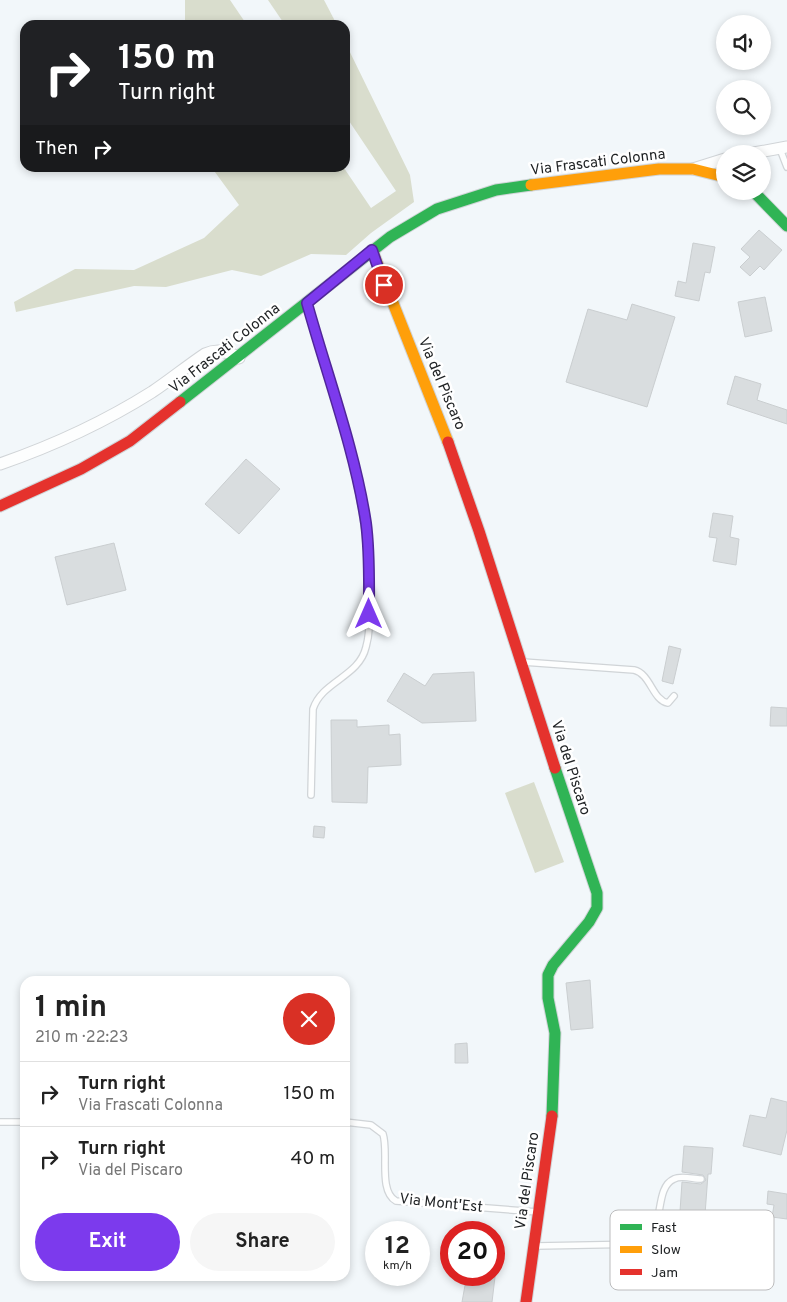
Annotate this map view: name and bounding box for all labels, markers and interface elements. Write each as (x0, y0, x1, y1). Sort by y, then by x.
map controls (716, 15, 771, 200)
button: sound (716, 15, 771, 70)
text: 150 m (118, 37, 216, 81)
icon: right (35, 40, 100, 105)
text: Turn right (118, 80, 215, 107)
button: search (716, 80, 771, 135)
icon: right (88, 135, 116, 163)
text: Then (35, 137, 78, 161)
street label: Via Frascati Colonna (529, 145, 667, 181)
button: layers (716, 145, 771, 200)
pin (363, 264, 405, 306)
icon: arrive (370, 271, 398, 299)
street label: Via Frascati Colonna (166, 300, 284, 398)
street label: Via del Piscaro (413, 335, 469, 433)
position arrow (342, 587, 394, 639)
street label: Via del Piscaro (546, 718, 594, 818)
text: 1 min (35, 990, 107, 1027)
button: close (283, 993, 335, 1045)
text: 210 m · 22:23 (35, 1028, 128, 1048)
text: Turn right (78, 1072, 166, 1096)
icon: right (35, 1080, 63, 1108)
text: 150 m (283, 1082, 335, 1106)
text: Via Frascati Colonna (78, 1096, 223, 1116)
street label: Via del Piscaro (512, 1131, 544, 1231)
text: Turn right (78, 1137, 166, 1161)
icon: right (35, 1145, 63, 1173)
text: 40 m (290, 1147, 335, 1171)
text: Via del Piscaro (78, 1161, 183, 1181)
street label: Via Mont'Est (398, 1190, 484, 1218)
legend (610, 1210, 774, 1290)
button: Exit (35, 1213, 180, 1271)
button: Share (190, 1213, 335, 1271)
text: Fast (651, 1220, 677, 1237)
speed limit sign: 20 (440, 1221, 505, 1286)
text: 12 (385, 1231, 410, 1263)
text: Slow (651, 1242, 681, 1259)
text: km/h (383, 1258, 412, 1274)
text: Jam (651, 1265, 678, 1282)

